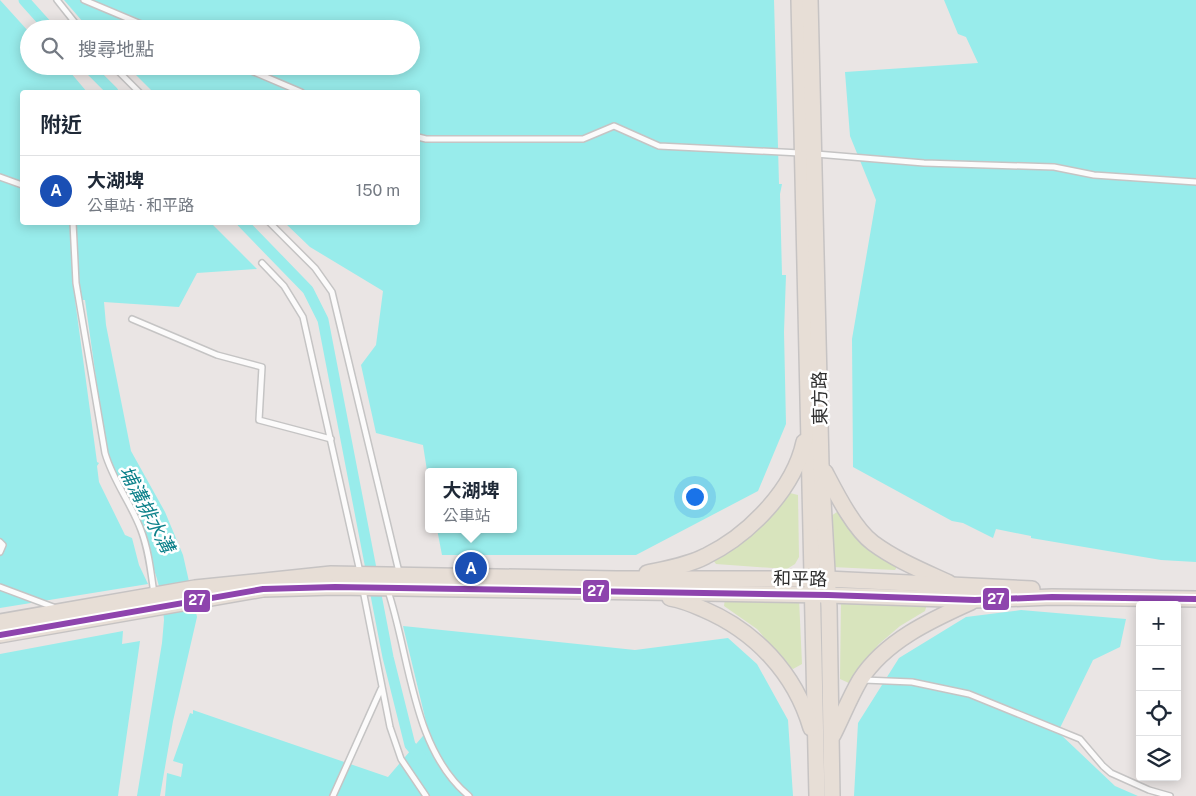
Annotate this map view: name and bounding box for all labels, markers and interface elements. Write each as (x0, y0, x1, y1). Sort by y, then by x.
search box (20, 20, 420, 75)
icon: search (38, 34, 66, 62)
text: 搜尋地點 (78, 38, 154, 60)
text: 附近 (40, 112, 82, 137)
text: 大湖埤 (87, 169, 144, 191)
text: A (50, 181, 62, 200)
text: 150 m (356, 181, 400, 200)
text: 公車站 · 和平路 (87, 196, 194, 215)
street label: 東方路 (809, 371, 830, 425)
water label: 埔溝排水溝 (115, 462, 180, 559)
popup (425, 468, 517, 533)
text: 大湖埤 (442, 479, 500, 501)
your location (682, 484, 708, 510)
text: 公車站 (442, 506, 491, 525)
pin: A (455, 549, 487, 587)
street label: 和平路 (773, 568, 827, 589)
line badge: 27 (582, 579, 610, 603)
text: 27 (587, 583, 605, 599)
line badge: 27 (982, 587, 1010, 611)
line badge: 27 (183, 589, 211, 613)
text: 27 (987, 591, 1005, 607)
text: 27 (188, 592, 206, 608)
map controls (1136, 601, 1181, 781)
button: + (1136, 601, 1181, 646)
button: − (1136, 646, 1181, 691)
button: locate (1136, 691, 1181, 736)
button: layers (1136, 736, 1181, 781)

